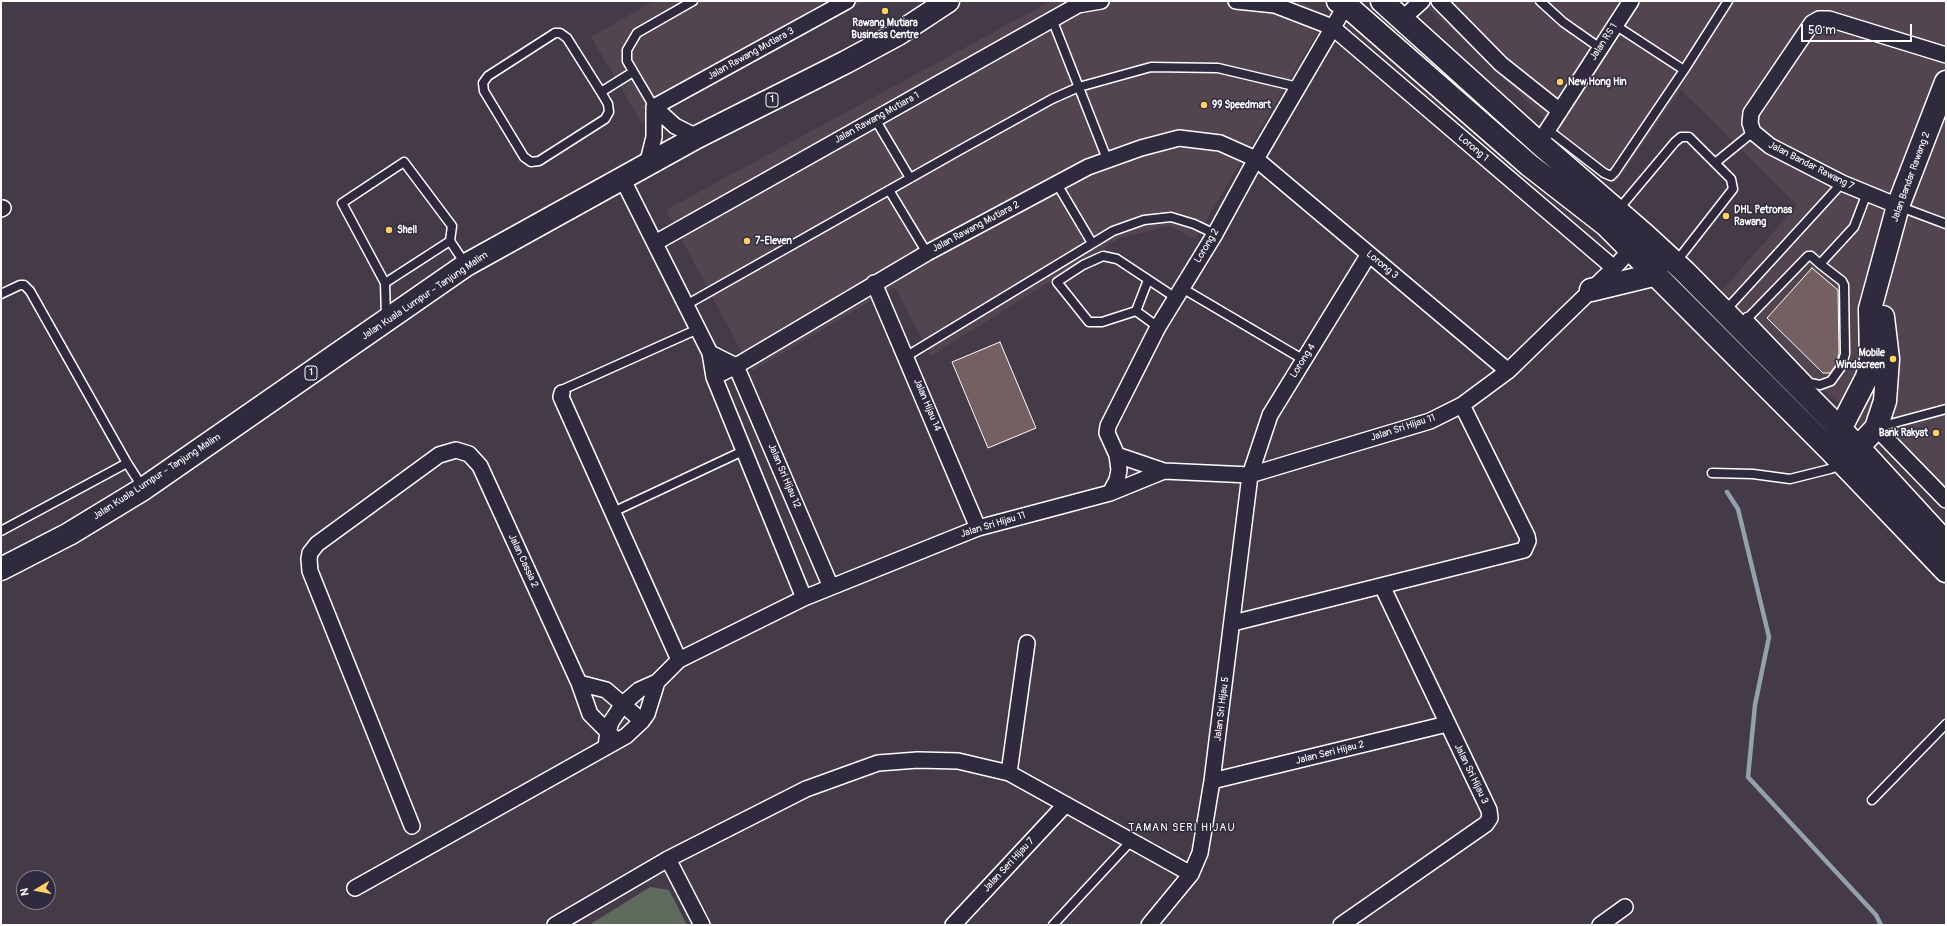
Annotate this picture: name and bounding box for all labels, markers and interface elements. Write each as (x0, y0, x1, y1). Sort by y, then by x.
marker: Rawang Mutiara Business Centre (880, 6, 890, 16)
scale bar (1803, 16, 1914, 42)
place label: Rawang Mutiara Business Centre (851, 17, 919, 40)
street label: Jalan RS 1 (1588, 21, 1620, 63)
text: 50 m (1808, 23, 1836, 38)
street label: Jalan Rawang Mutiara 3 (706, 25, 796, 83)
place label: New Hong Hin (1568, 76, 1627, 88)
marker: New Hong Hin (1555, 77, 1565, 87)
street label: Jalan Rawang Mutiara 1 (832, 90, 922, 146)
road number: 1 (766, 93, 778, 107)
place label: 99 Speedmart (1212, 99, 1271, 111)
marker: 99 Speedmart (1199, 100, 1209, 110)
street label: Jalan Bandar Rawang 2 (1889, 130, 1933, 224)
street label: Lorong 1 (1455, 132, 1491, 164)
street label: Jalan Bandar Rawang 7 (1766, 139, 1856, 193)
street label: Jalan Rawang Mutiara 2 (930, 199, 1022, 255)
place label: DHL Petronas Rawang (1734, 204, 1792, 228)
marker: DHL Petronas Rawang (1721, 211, 1731, 221)
place label: Shell (397, 224, 417, 236)
marker: Shell (384, 225, 394, 235)
street label: Lorong 2 (1192, 227, 1222, 265)
place label: 7-Eleven (755, 235, 792, 247)
marker: 7-Eleven (742, 236, 752, 246)
street label: Lorong 3 (1364, 248, 1400, 282)
street label: Jalan Kuala Lumpur - Tanjung Malim (360, 249, 490, 343)
street label: Lorong 4 (1288, 342, 1318, 380)
place label: Mobile Windscreen (1836, 347, 1885, 370)
marker: Mobile Windscreen (1888, 354, 1898, 364)
road number: 1 (305, 366, 317, 380)
street label: Jalan Hijau 14 (911, 377, 943, 433)
street label: Jalan Sri Hijau 11 (1369, 412, 1437, 444)
place label: Bank Rakyat (1879, 427, 1928, 439)
marker: Bank Rakyat (1931, 428, 1941, 438)
street label: Jalan Kuala Lumpur - Tanjung Malim (91, 431, 223, 523)
street label: Jalan Sri Hijau 12 (765, 442, 803, 510)
street label: Jalan Sri Hijau 11 (959, 509, 1027, 541)
street label: Jalan Cassia 2 (505, 532, 541, 590)
street label: Jalan Sri Hijau 5 (1212, 676, 1232, 742)
street label: Jalan Seri Hijau 2 (1295, 739, 1365, 767)
street label: Jalan Sri Hijau 3 (1451, 742, 1491, 806)
district label: TAMAN SERI HIJAU (1128, 821, 1236, 835)
street label: Jalan Seri Hijau 7 (981, 835, 1037, 895)
north arrow (16, 870, 56, 910)
text: N (18, 887, 32, 897)

